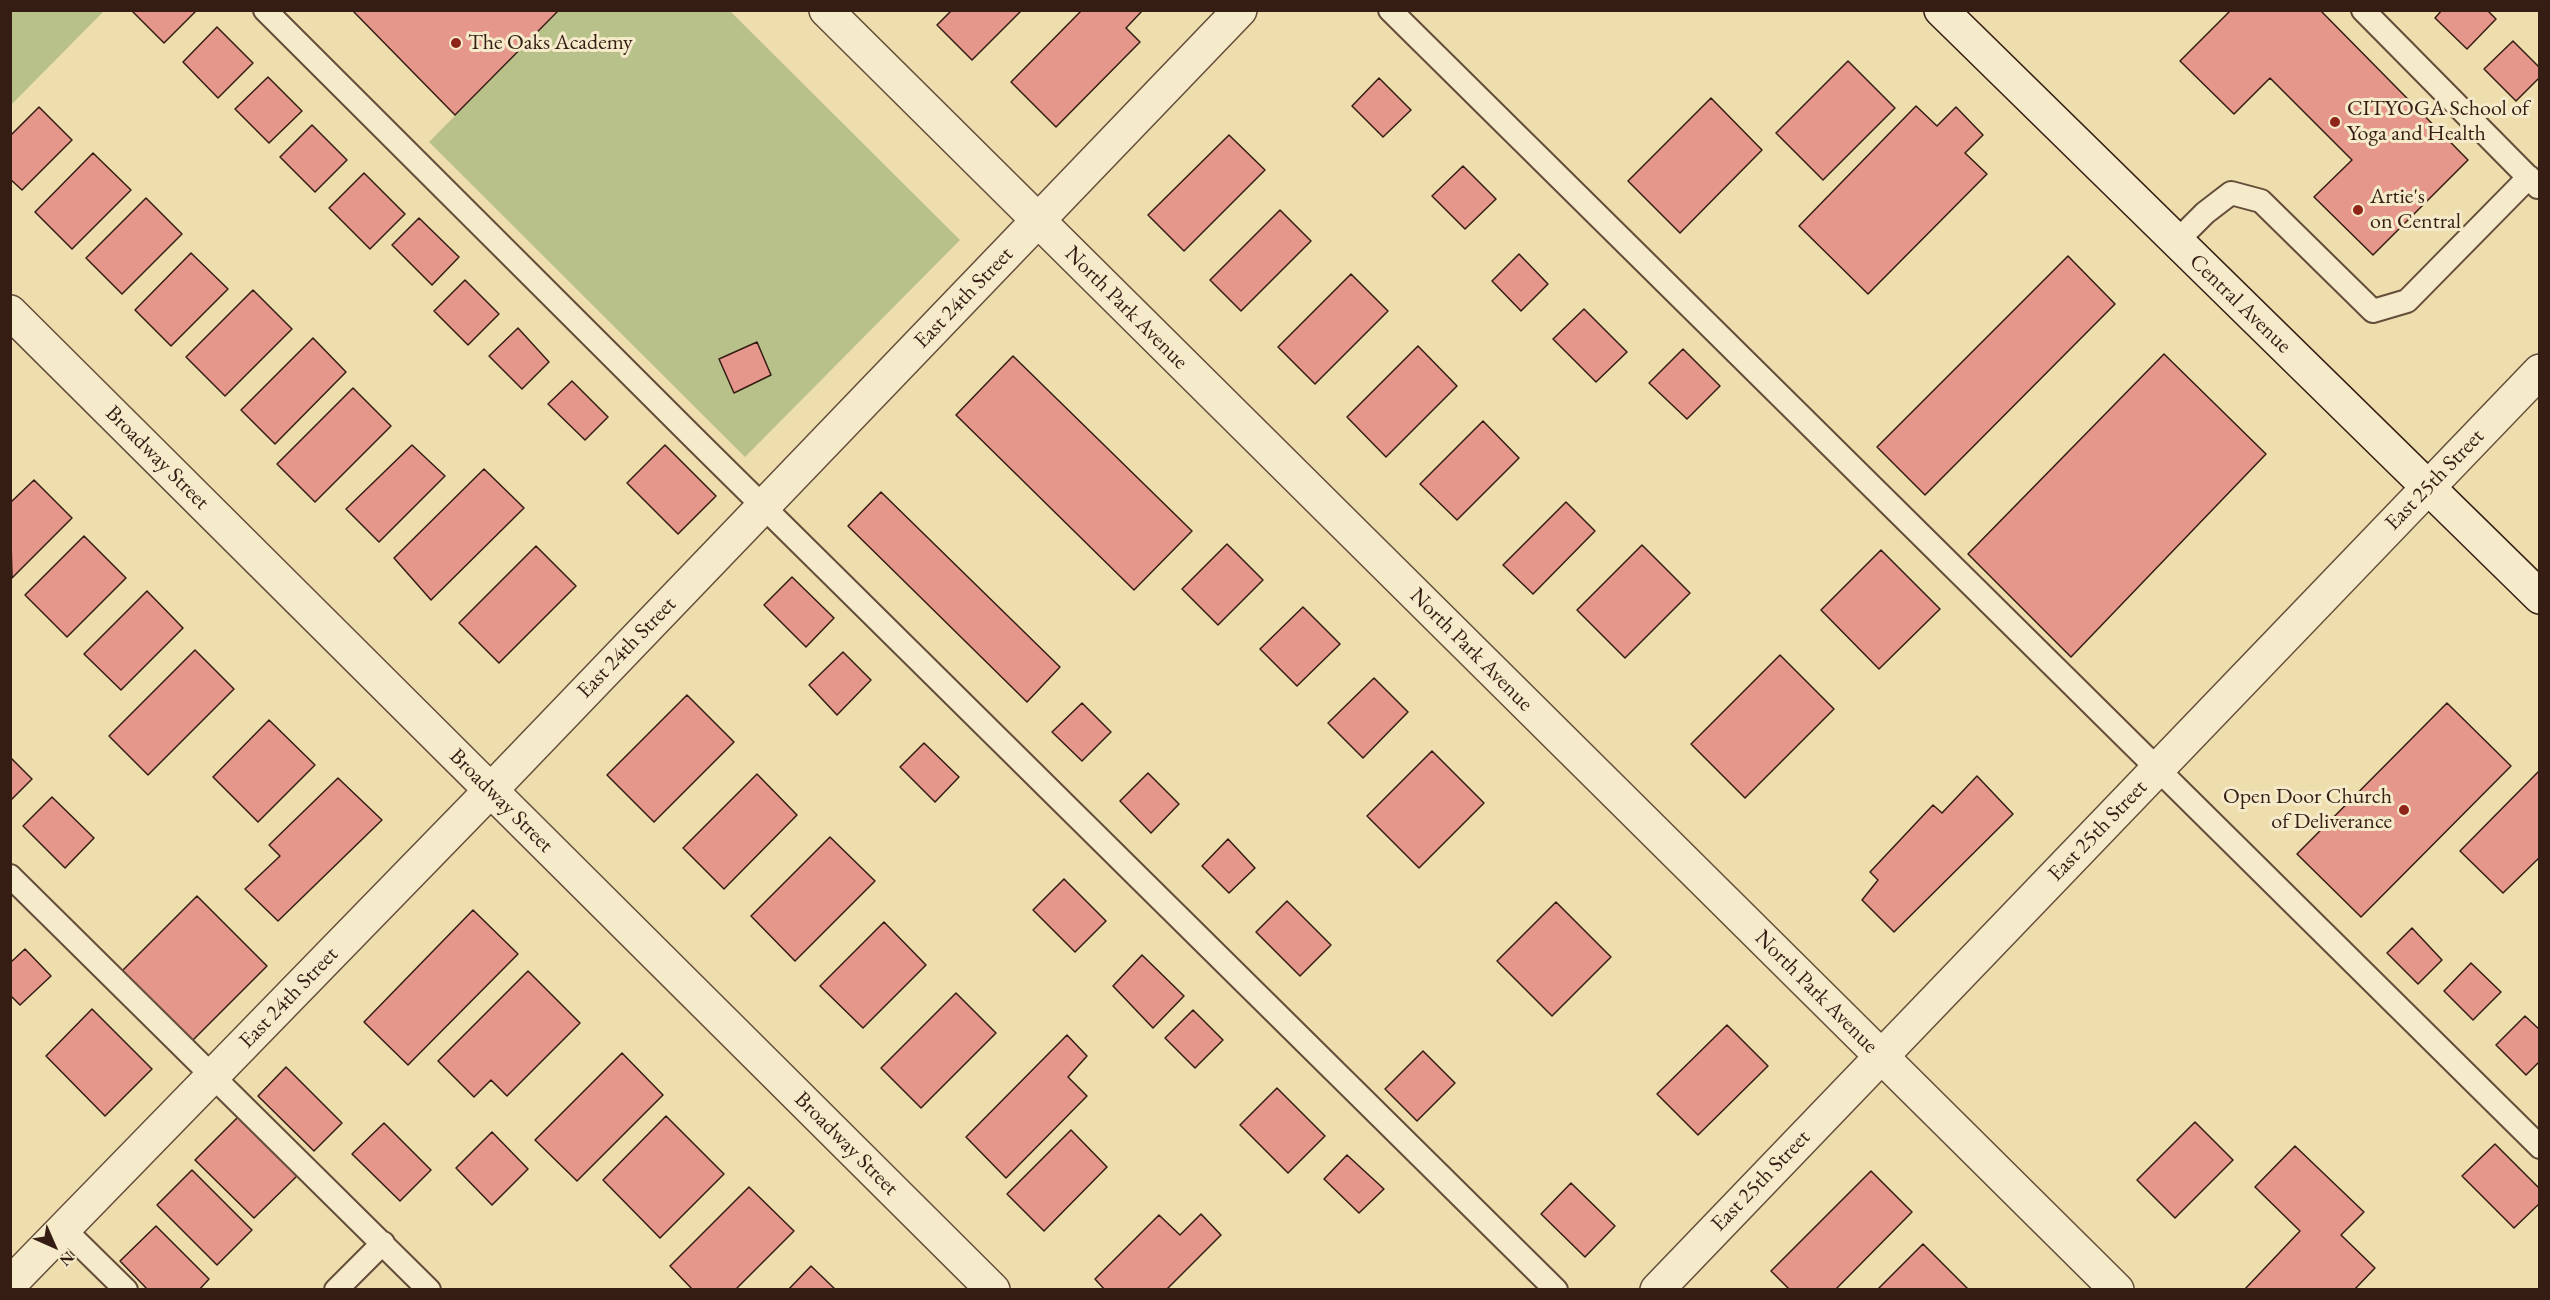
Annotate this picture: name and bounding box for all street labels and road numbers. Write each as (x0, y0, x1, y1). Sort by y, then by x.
street label: North Park Avenue (1059, 241, 1193, 375)
street label: East 24th Street (909, 242, 1019, 354)
street label: Central Avenue (2183, 249, 2297, 359)
street label: Broadway Street (99, 400, 215, 516)
street label: East 25th Street (2380, 424, 2490, 536)
street label: North Park Avenue (1404, 583, 1538, 717)
street label: East 24th Street (572, 592, 682, 704)
street label: Broadway Street (443, 743, 559, 859)
street label: East 25th Street (2043, 775, 2153, 887)
street label: North Park Avenue (1749, 925, 1883, 1059)
street label: East 24th Street (234, 942, 344, 1054)
street label: Broadway Street (788, 1086, 904, 1202)
street label: East 25th Street (1706, 1125, 1816, 1237)

